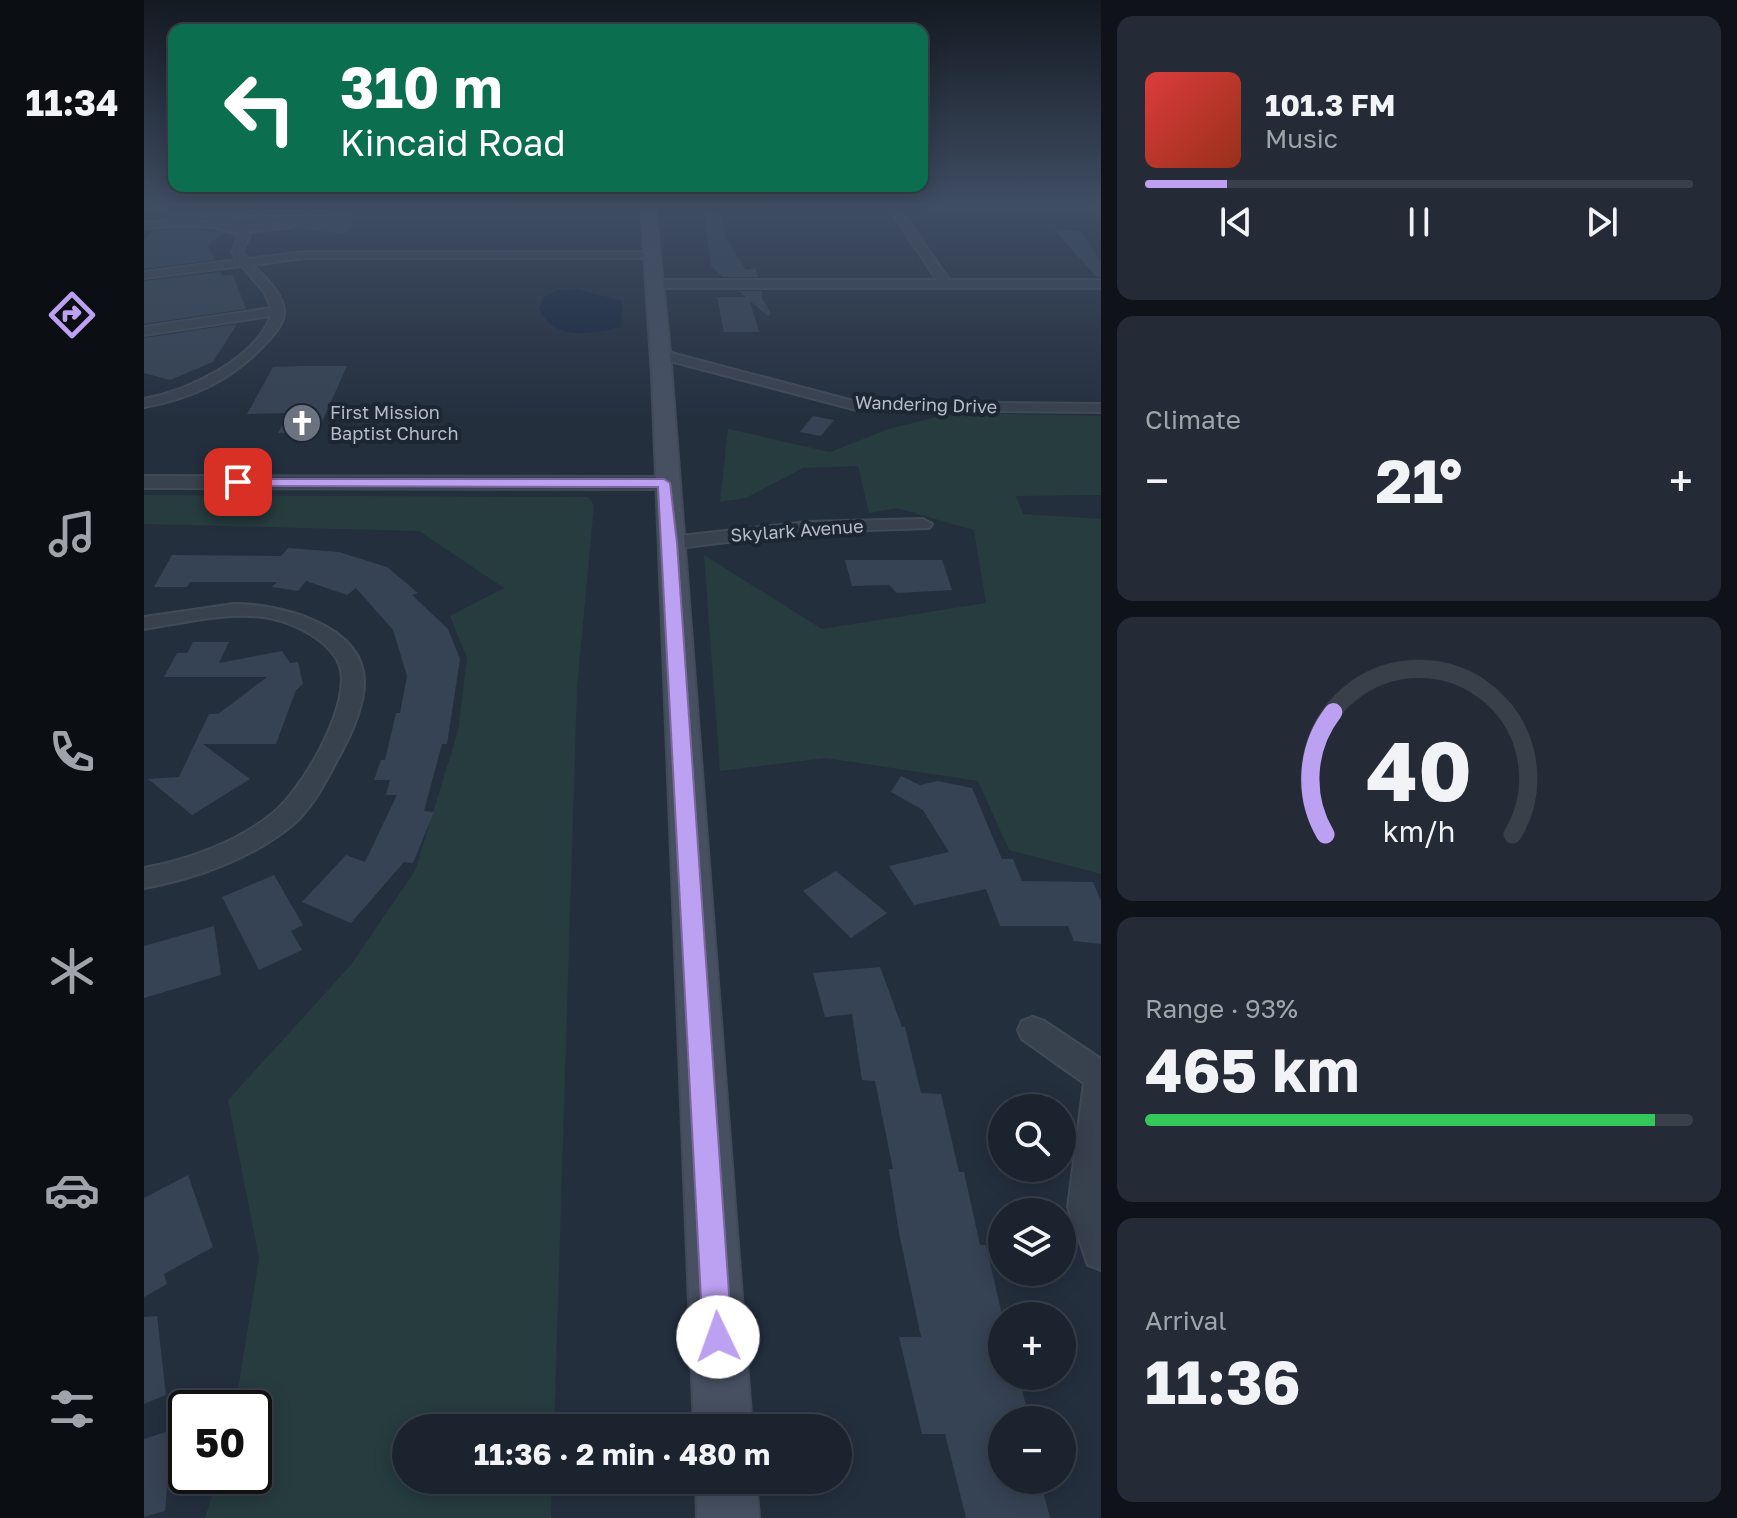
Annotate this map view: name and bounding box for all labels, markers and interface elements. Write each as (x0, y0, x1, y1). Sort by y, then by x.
text: 310 m (340, 53, 502, 120)
icon: left (208, 56, 312, 160)
text: 11:34 (25, 81, 119, 124)
text: 101.3 FM (1265, 87, 1395, 123)
text: Kincaid Road (340, 121, 566, 164)
text: Music (1265, 123, 1338, 154)
icon: previous (1214, 200, 1258, 244)
icon: pause (1397, 200, 1441, 244)
icon: next (1580, 200, 1624, 244)
icon: directions (44, 287, 100, 343)
street label: Wandering Drive (854, 391, 998, 417)
place label: First Mission Baptist Church (330, 401, 458, 444)
church icon: First Mission Baptist Church (281, 402, 323, 444)
text: Climate (1145, 404, 1241, 435)
text: 21° (1376, 444, 1462, 516)
pin (204, 448, 272, 516)
text: − (1145, 454, 1169, 507)
text: + (1669, 454, 1693, 507)
icon: arrive (216, 460, 260, 504)
icon: music (44, 506, 100, 562)
street label: Skylark Avenue (730, 514, 864, 546)
text: 40 (1366, 719, 1472, 819)
icon: phone (44, 724, 100, 780)
text: km/h (1383, 814, 1455, 848)
icon: climate (44, 943, 100, 999)
text: Range · 93% (1145, 993, 1298, 1024)
text: 465 km (1145, 1033, 1360, 1105)
map controls (988, 1094, 1076, 1494)
button: search (988, 1094, 1076, 1182)
icon: car (44, 1162, 100, 1218)
button: layers (988, 1198, 1076, 1286)
position arrow (676, 1295, 760, 1379)
button: + (988, 1302, 1076, 1390)
text: Arrival (1145, 1305, 1226, 1336)
text: 11:36 (1145, 1345, 1301, 1417)
icon: filters (44, 1381, 100, 1437)
speed limit sign: 50 (168, 1390, 272, 1494)
button: − (988, 1406, 1076, 1494)
text: 11:36 · 2 min · 480 m (474, 1436, 770, 1472)

